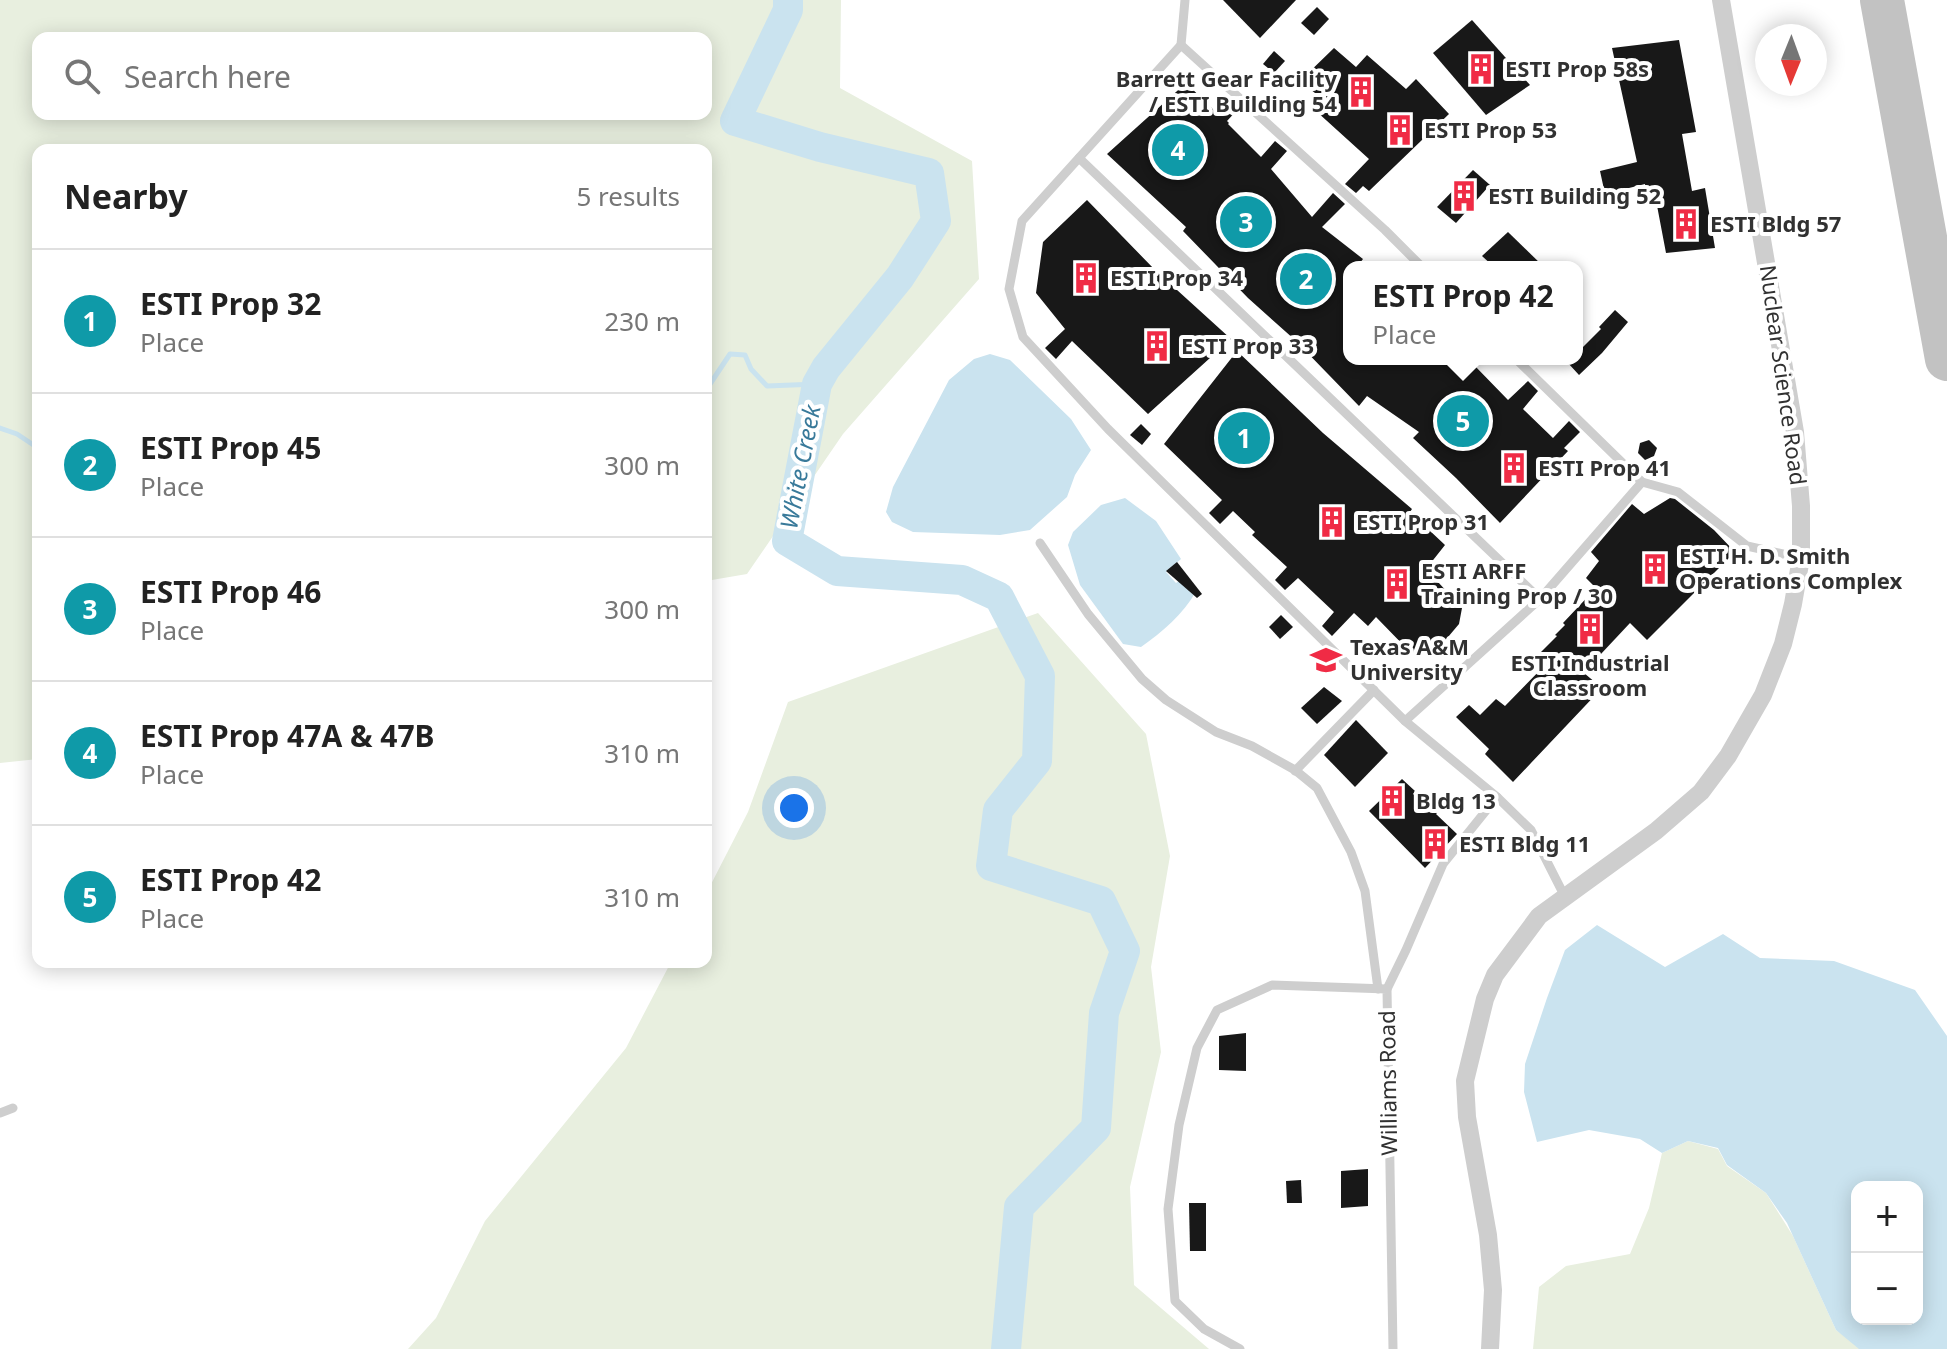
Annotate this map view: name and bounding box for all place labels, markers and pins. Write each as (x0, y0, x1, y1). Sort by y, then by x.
building icon: ESTI Prop 58s (1464, 52, 1498, 86)
place label: ESTI Prop 58s (1505, 53, 1649, 83)
place label: Barrett Gear Facility / ESTI Building 54 (1116, 63, 1337, 118)
building icon: Barrett Gear Facility / ESTI Building 54 (1344, 75, 1378, 109)
building icon: ESTI Prop 53 (1383, 113, 1417, 147)
place label: ESTI Prop 53 (1424, 114, 1557, 144)
pin: 4 (1152, 120, 1204, 180)
building icon: ESTI Building 52 (1447, 179, 1481, 213)
place label: ESTI Building 52 (1488, 180, 1661, 210)
pin: 3 (1220, 192, 1272, 252)
building icon: ESTI Bldg 57 (1669, 207, 1703, 241)
place label: ESTI Bldg 57 (1710, 208, 1841, 238)
pin: 2 (1280, 249, 1332, 309)
building icon: ESTI Prop 34 (1069, 261, 1103, 295)
place label: ESTI Prop 34 (1110, 262, 1243, 292)
building icon: ESTI Prop 33 (1140, 329, 1174, 363)
place label: ESTI Prop 33 (1181, 330, 1314, 360)
pin: 5 (1437, 391, 1489, 451)
pin: 1 (1218, 408, 1270, 468)
building icon: ESTI Prop 41 (1497, 451, 1531, 485)
place label: ESTI Prop 41 (1538, 452, 1671, 482)
building icon: ESTI Prop 31 (1315, 505, 1349, 539)
place label: ESTI Prop 31 (1356, 506, 1489, 536)
place label: ESTI H. D. Smith Operations Complex (1679, 540, 1902, 595)
building icon: ESTI H. D. Smith Operations Complex (1638, 552, 1672, 586)
place label: ESTI ARFF Training Prop / 30 (1421, 555, 1613, 610)
building icon: ESTI ARFF Training Prop / 30 (1380, 567, 1414, 601)
building icon: ESTI Industrial Classroom (1573, 612, 1607, 646)
place label: Texas A&M University (1350, 631, 1469, 686)
school or university icon: Texas A&M University (1309, 643, 1343, 677)
place label: ESTI Industrial Classroom (1510, 647, 1670, 702)
building icon: Bldg 13 (1375, 784, 1409, 818)
place label: Bldg 13 (1416, 785, 1496, 815)
building icon: ESTI Bldg 11 (1418, 827, 1452, 861)
place label: ESTI Bldg 11 (1459, 828, 1590, 858)

